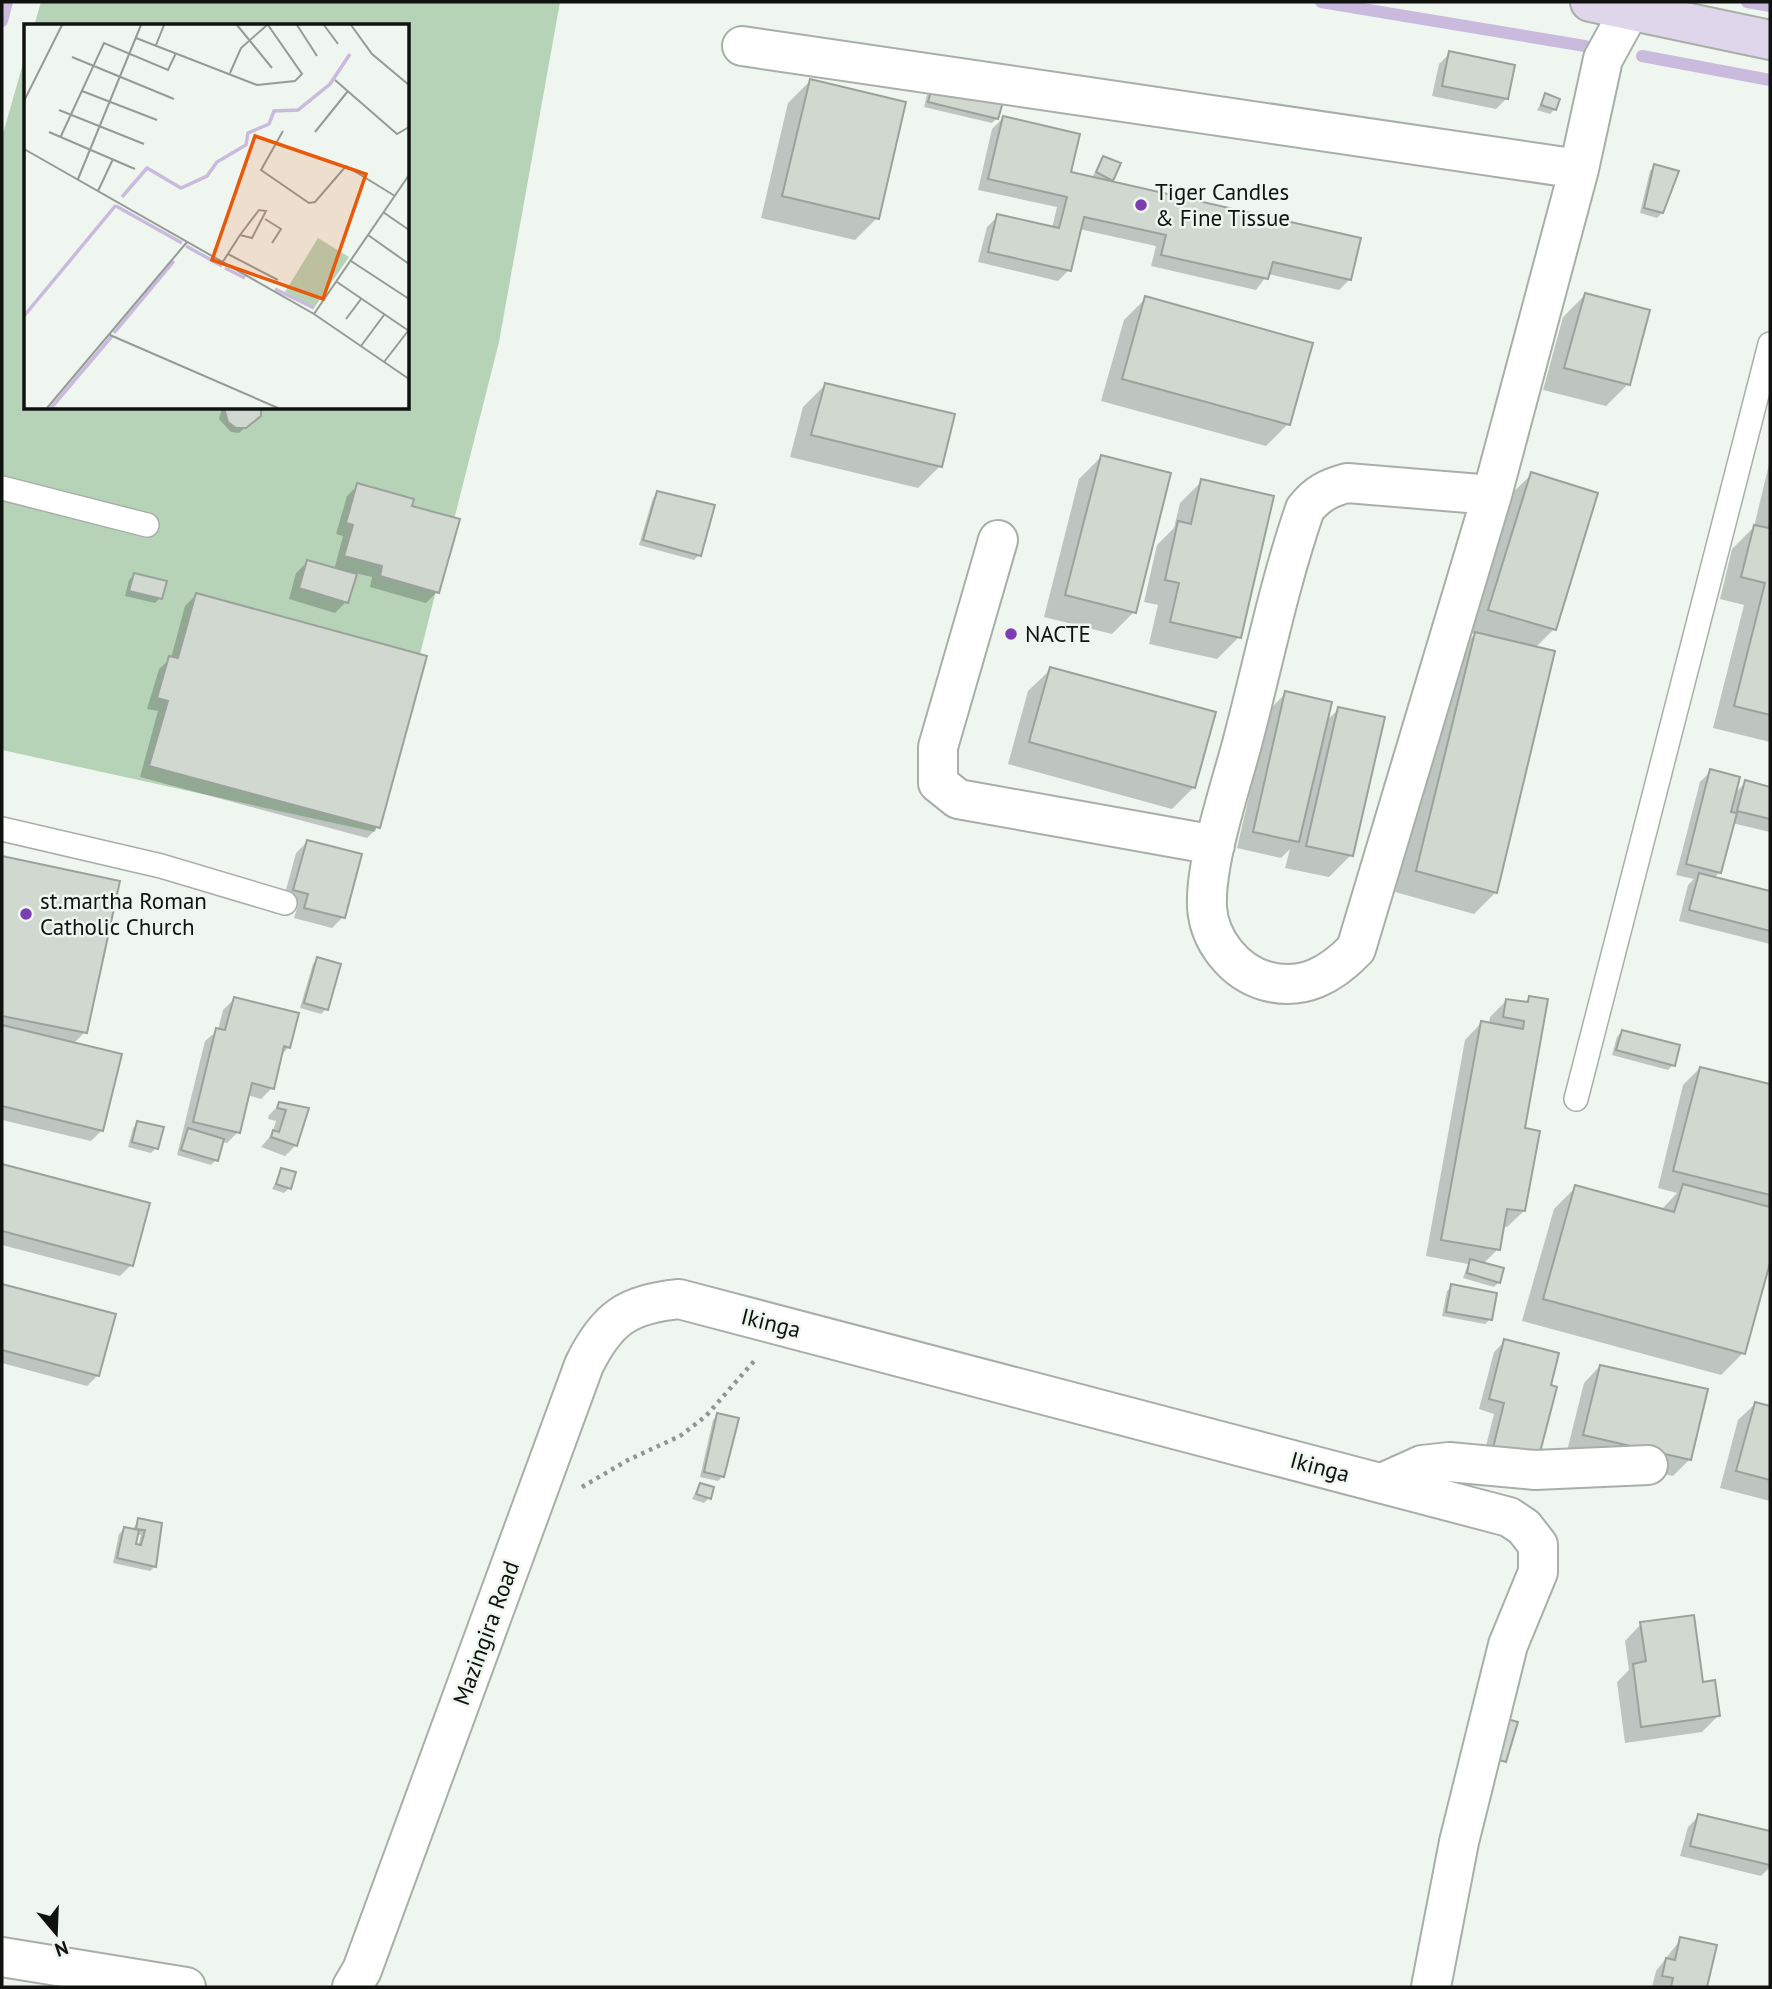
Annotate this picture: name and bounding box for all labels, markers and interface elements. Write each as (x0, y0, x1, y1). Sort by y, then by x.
inset map (24, 24, 410, 410)
place label: Tiger Candles & Fine Tissue (1155, 177, 1290, 232)
marker: Tiger Candles & Fine Tissue (1133, 197, 1149, 213)
place label: NACTE (1025, 619, 1091, 648)
marker: NACTE (1003, 626, 1019, 642)
place label: st.martha Roman Catholic Church (40, 886, 207, 941)
marker: st.martha Roman Catholic Church (18, 906, 34, 922)
street label: Ikinga (738, 1301, 804, 1344)
street label: Ikinga (1287, 1445, 1353, 1488)
street label: Mazingira Road (446, 1557, 525, 1709)
north arrow (21, 1898, 91, 1968)
text: N (52, 1936, 71, 1962)

